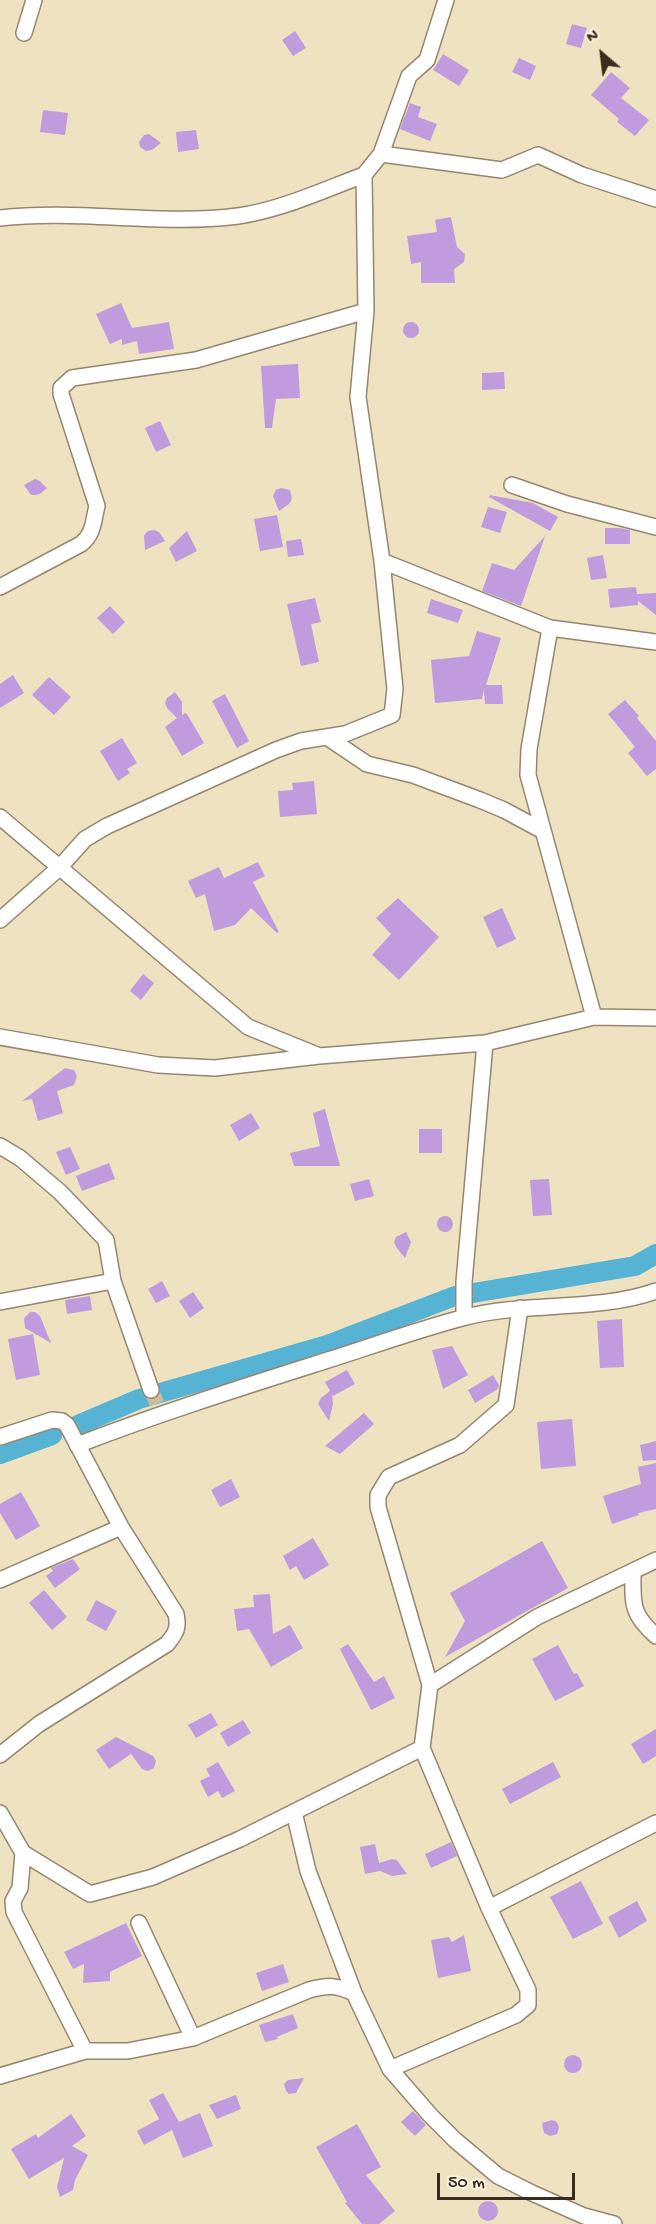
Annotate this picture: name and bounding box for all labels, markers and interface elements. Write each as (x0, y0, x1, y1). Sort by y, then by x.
north arrow (572, 24, 632, 84)
text: N (584, 27, 602, 49)
scale bar (440, 2161, 578, 2199)
text: 50 m (448, 2173, 485, 2194)

